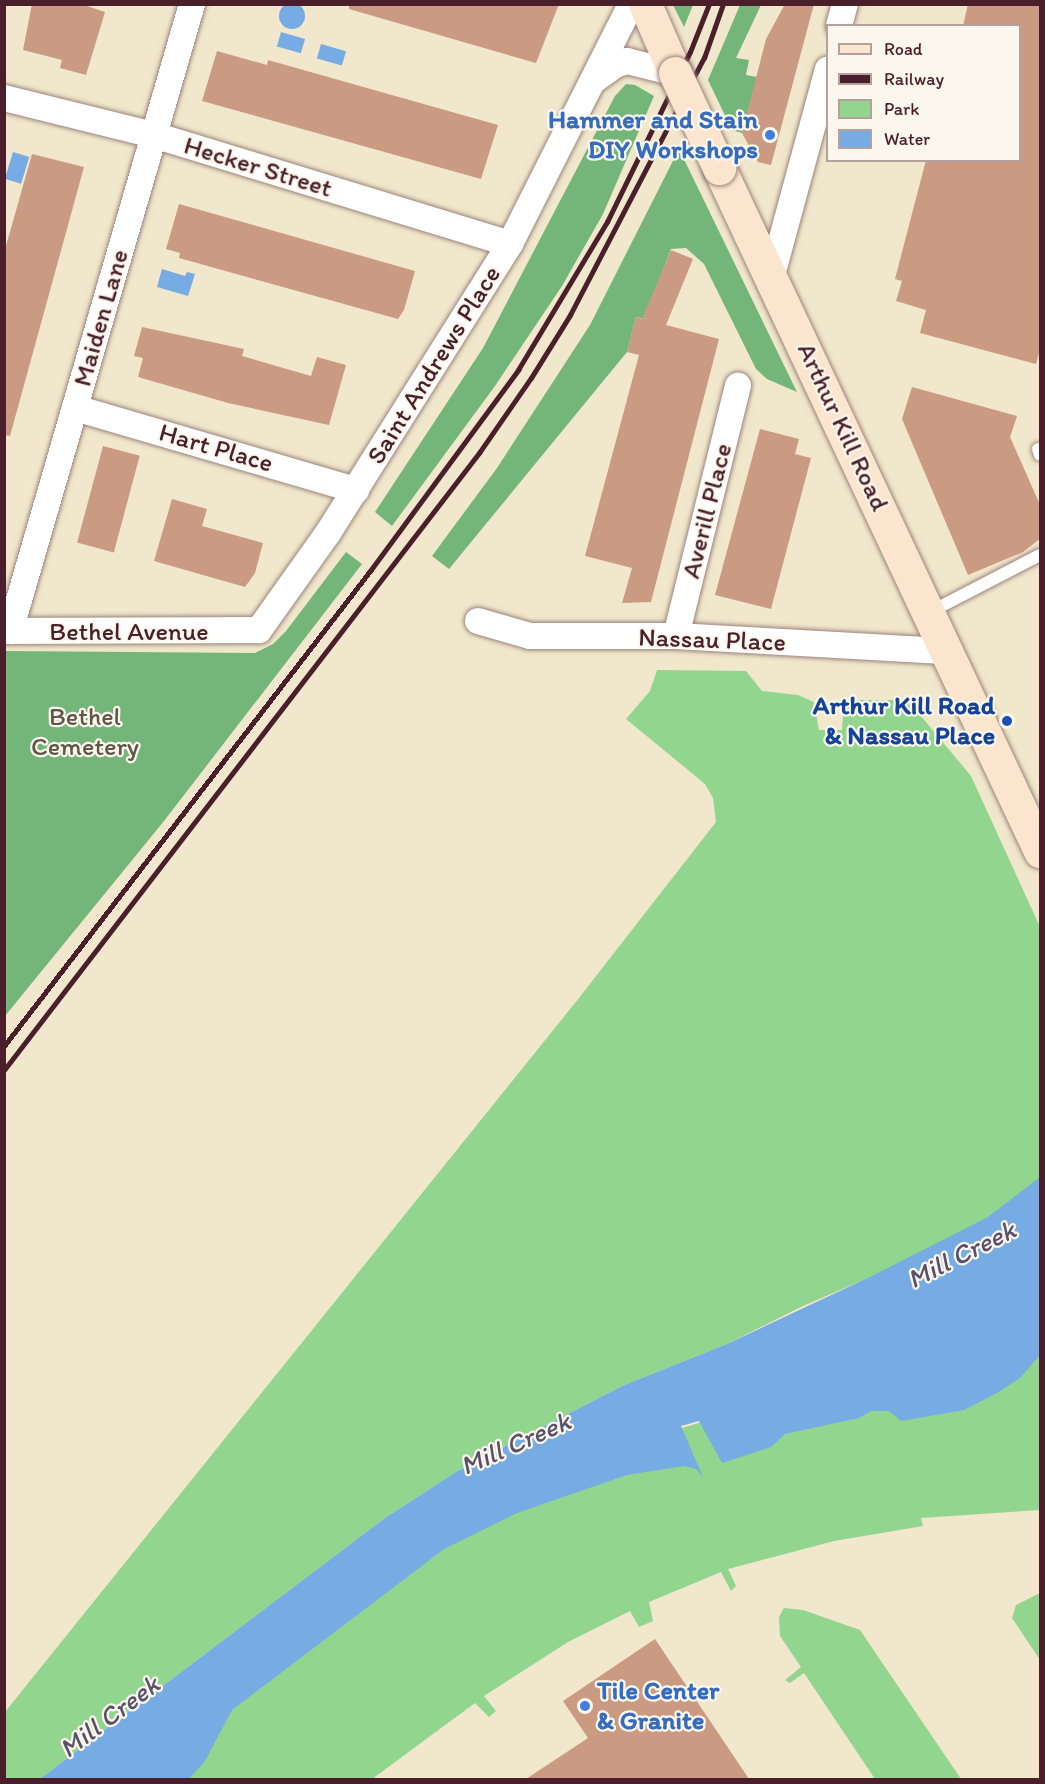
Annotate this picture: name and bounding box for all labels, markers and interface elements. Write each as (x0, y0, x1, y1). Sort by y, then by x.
legend (826, 24, 1021, 162)
text: Road (884, 38, 923, 60)
text: Railway (884, 68, 944, 90)
text: Park (884, 98, 919, 120)
place label: Hammer and Stain DIY Workshops (549, 104, 758, 166)
marker: Hammer and Stain DIY Workshops (763, 128, 777, 142)
text: Water (884, 128, 930, 150)
street label: Hecker Street (180, 130, 336, 204)
street label: Maiden Lane (67, 246, 135, 390)
street label: Saint Andrews Place (360, 260, 508, 470)
street label: Arthur Kill Road (791, 338, 895, 516)
street label: Hart Place (155, 417, 277, 479)
street label: Averill Place (675, 440, 739, 582)
street label: Bethel Avenue (49, 616, 209, 648)
street label: Nassau Place (638, 622, 786, 658)
place label: Arthur Kill Road & Nassau Place (814, 690, 995, 752)
park label: Bethel Cemetery (31, 701, 139, 762)
marker: Arthur Kill Road & Nassau Place (1000, 714, 1014, 728)
water label: Mill Creek (902, 1213, 1020, 1295)
water label: Mill Creek (455, 1404, 575, 1482)
water label: Mill Creek (53, 1668, 165, 1764)
place label: Tile Center & Granite (597, 1675, 720, 1736)
marker: Tile Center & Granite (578, 1699, 592, 1713)

